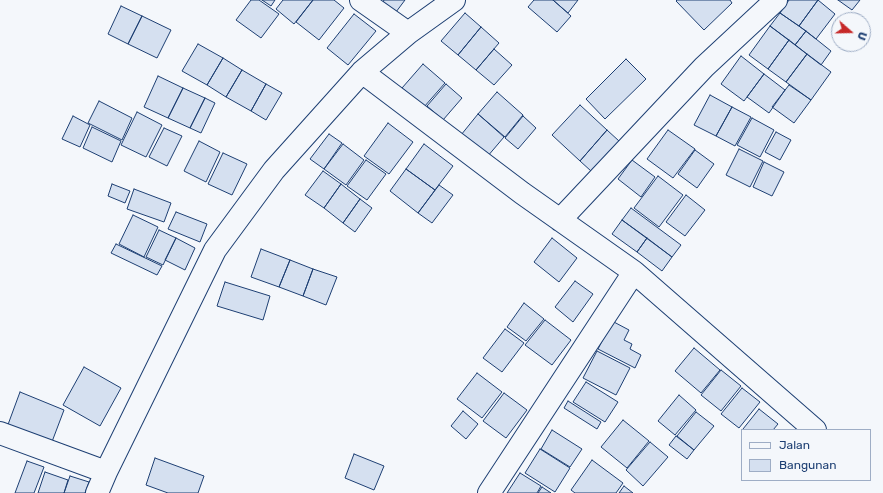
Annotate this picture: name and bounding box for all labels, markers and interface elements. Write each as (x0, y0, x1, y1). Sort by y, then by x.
north arrow (831, 12, 871, 52)
text: U (854, 30, 869, 42)
legend (741, 429, 871, 481)
text: Jalan (779, 438, 810, 452)
text: Bangunan (779, 458, 836, 472)

